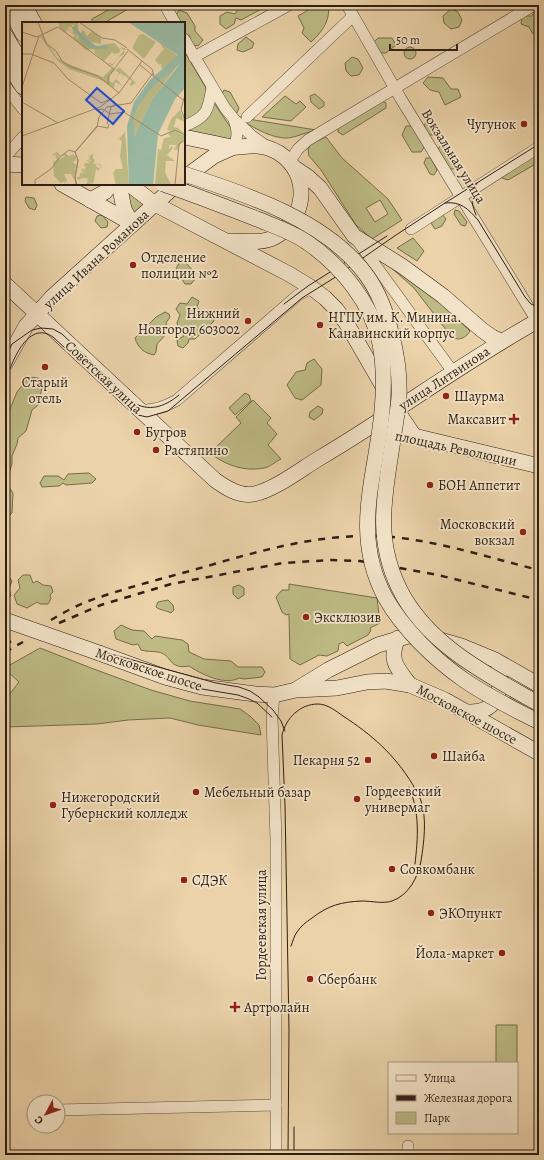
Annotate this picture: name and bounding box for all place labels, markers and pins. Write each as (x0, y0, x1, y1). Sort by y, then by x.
place label: Чугунок (467, 115, 516, 134)
marker: Чугунок (519, 119, 529, 129)
place label: Отделение полиции №2 (141, 248, 218, 283)
marker: Отделение полиции №2 (128, 260, 138, 270)
place label: Нижний Новгород 603002 (138, 304, 240, 339)
place label: НГПУ им. К. Минина. Канавинский корпус (328, 308, 461, 343)
marker: Нижний Новгород 603002 (243, 316, 253, 326)
marker: НГПУ им. К. Минина. Канавинский корпус (315, 320, 325, 330)
marker: Старый отель (40, 362, 50, 372)
place label: Старый отель (22, 373, 68, 408)
place label: Шаурма (454, 387, 505, 406)
marker: Шаурма (441, 391, 451, 401)
place label: Максавит (447, 410, 506, 429)
marker: Максавит (509, 414, 519, 424)
place label: Бугров (145, 423, 187, 442)
marker: Бугров (132, 427, 142, 437)
place label: Растяпино (164, 441, 228, 460)
marker: Растяпино (151, 445, 161, 455)
place label: БОН Аппетит (438, 476, 520, 495)
marker: БОН Аппетит (425, 480, 435, 490)
place label: Московский вокзал (440, 515, 515, 550)
marker: Московский вокзал (518, 527, 528, 537)
place label: Эксклюзив (314, 608, 381, 627)
marker: Эксклюзив (301, 612, 311, 622)
place label: Шайба (442, 747, 486, 766)
place label: Пекарня 52 (293, 751, 360, 770)
marker: Шайба (429, 751, 439, 761)
marker: Пекарня 52 (363, 755, 373, 765)
place label: Гордеевский универмаг (364, 782, 441, 817)
place label: Мебельный базар (204, 783, 311, 802)
marker: Мебельный базар (191, 787, 201, 797)
place label: Нижегородский Губернский колледж (61, 788, 188, 823)
marker: Гордеевский универмаг (352, 794, 362, 804)
marker: Нижегородский Губернский колледж (48, 800, 58, 810)
place label: Совкомбанк (400, 860, 475, 879)
marker: Совкомбанк (387, 864, 397, 874)
place label: СДЭК (192, 871, 227, 890)
marker: СДЭК (179, 875, 189, 885)
place label: ЭКОпункт (439, 904, 502, 923)
marker: ЭКОпункт (426, 908, 436, 918)
place label: Йола-маркет (415, 944, 494, 963)
marker: Йола-маркет (497, 948, 507, 958)
place label: Сбербанк (318, 970, 377, 989)
marker: Сбербанк (305, 974, 315, 984)
place label: Артролайн (243, 998, 310, 1017)
marker: Артролайн (229, 1001, 241, 1013)

